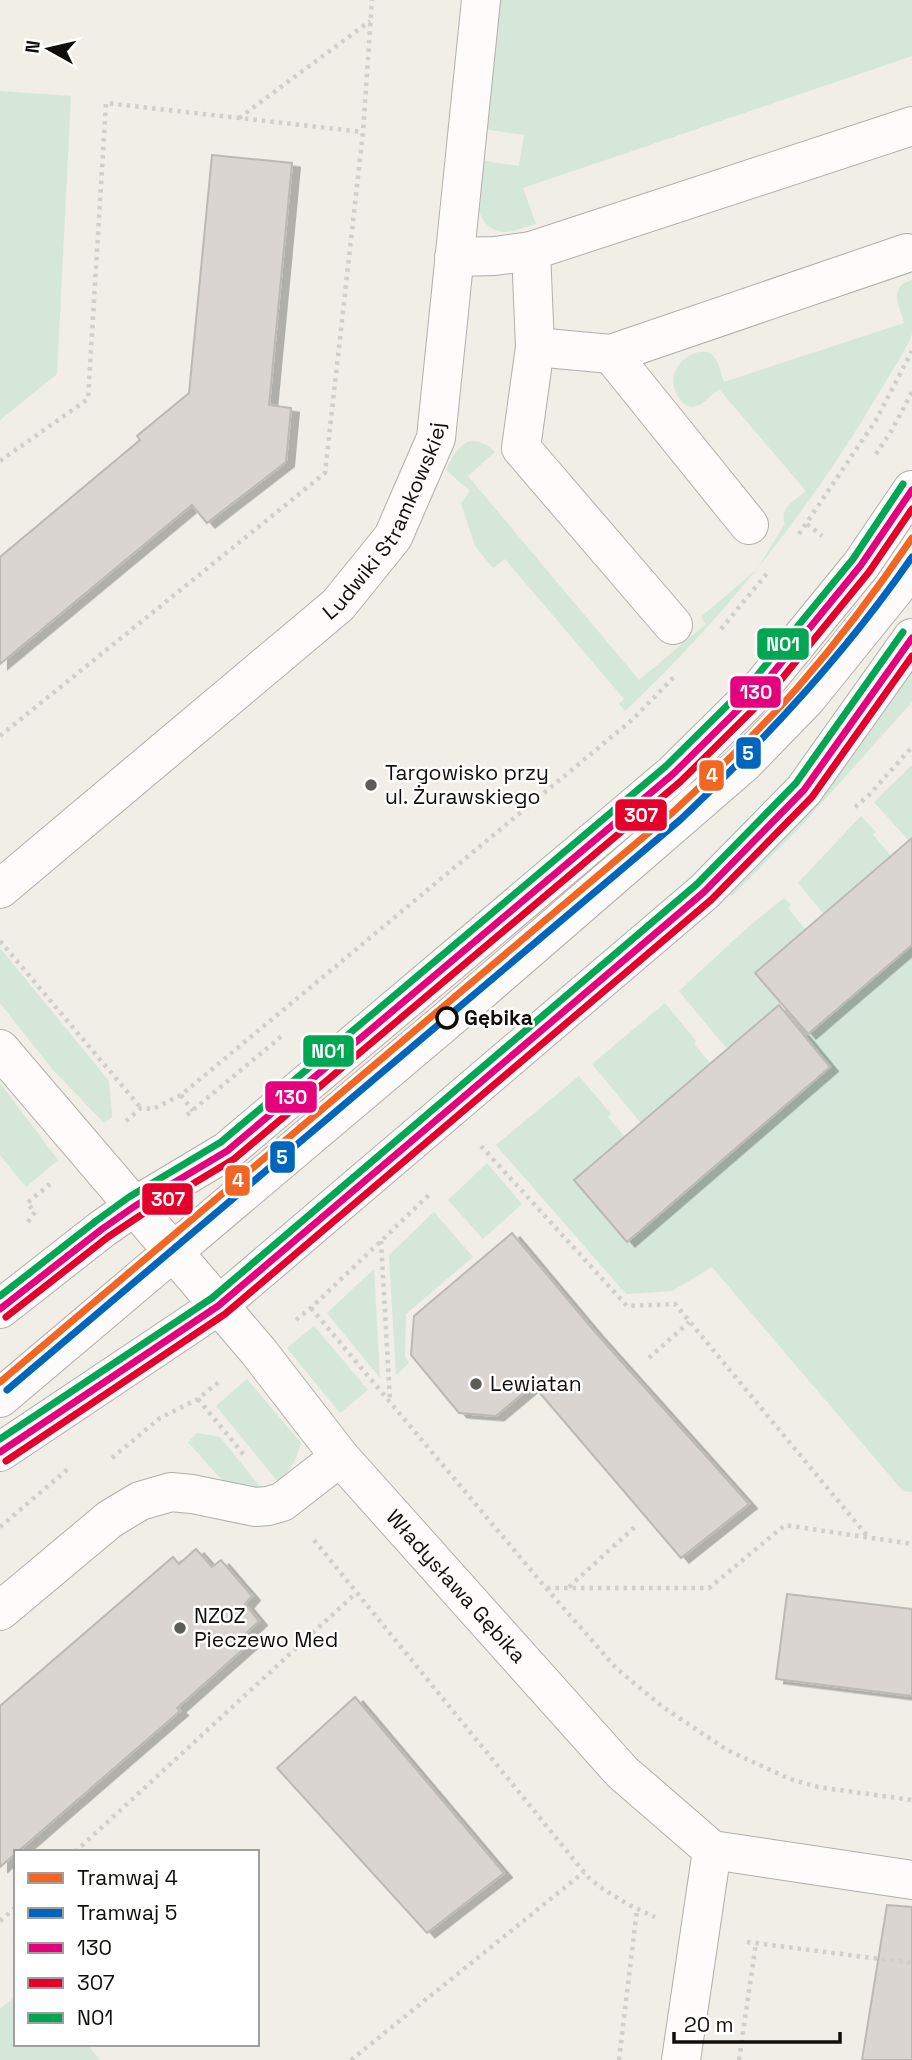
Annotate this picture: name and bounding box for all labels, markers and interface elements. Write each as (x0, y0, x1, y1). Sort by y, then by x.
north arrow (14, 14, 84, 84)
text: N (19, 39, 46, 55)
street label: Ludwiki Stramkowskiej (317, 421, 451, 625)
line badge: N01 (756, 627, 810, 661)
text: N01 (766, 632, 800, 657)
line badge: 130 (729, 675, 782, 709)
text: 130 (740, 680, 772, 705)
line badge: 5 (735, 736, 762, 770)
text: 5 (742, 741, 754, 766)
place label: Targowisko przy ul. Żurawskiego (385, 759, 549, 810)
line badge: 4 (698, 759, 725, 792)
text: 4 (706, 763, 718, 788)
marker: Targowisko przy ul. Żurawskiego (363, 777, 379, 793)
line badge: 307 (614, 798, 668, 832)
text: 307 (624, 803, 658, 828)
place label: Gębika (464, 1004, 533, 1031)
marker: Gębika (436, 1007, 458, 1029)
line badge: N01 (302, 1034, 355, 1068)
text: N01 (311, 1039, 345, 1064)
line badge: 130 (264, 1080, 318, 1114)
text: 130 (275, 1085, 307, 1110)
line badge: 5 (269, 1140, 296, 1174)
text: 5 (276, 1145, 288, 1170)
line badge: 4 (224, 1164, 251, 1197)
text: 4 (232, 1168, 244, 1193)
line badge: 307 (141, 1182, 194, 1216)
text: 307 (151, 1187, 185, 1212)
place label: Lewiatan (490, 1370, 582, 1397)
marker: Lewiatan (468, 1376, 484, 1392)
street label: Władysława Gębika (380, 1504, 532, 1669)
place label: NZOZ Pieczewo Med (194, 1602, 338, 1653)
marker: NZOZ Pieczewo Med (172, 1620, 188, 1636)
legend (14, 1850, 259, 2046)
text: Tramwaj 4 (77, 1864, 178, 1891)
text: Tramwaj 5 (77, 1899, 177, 1926)
text: 130 (77, 1934, 112, 1961)
text: 307 (77, 1969, 115, 1996)
scale bar (674, 2000, 840, 2044)
text: N01 (77, 2004, 113, 2031)
text: 20 m (684, 2011, 734, 2038)

